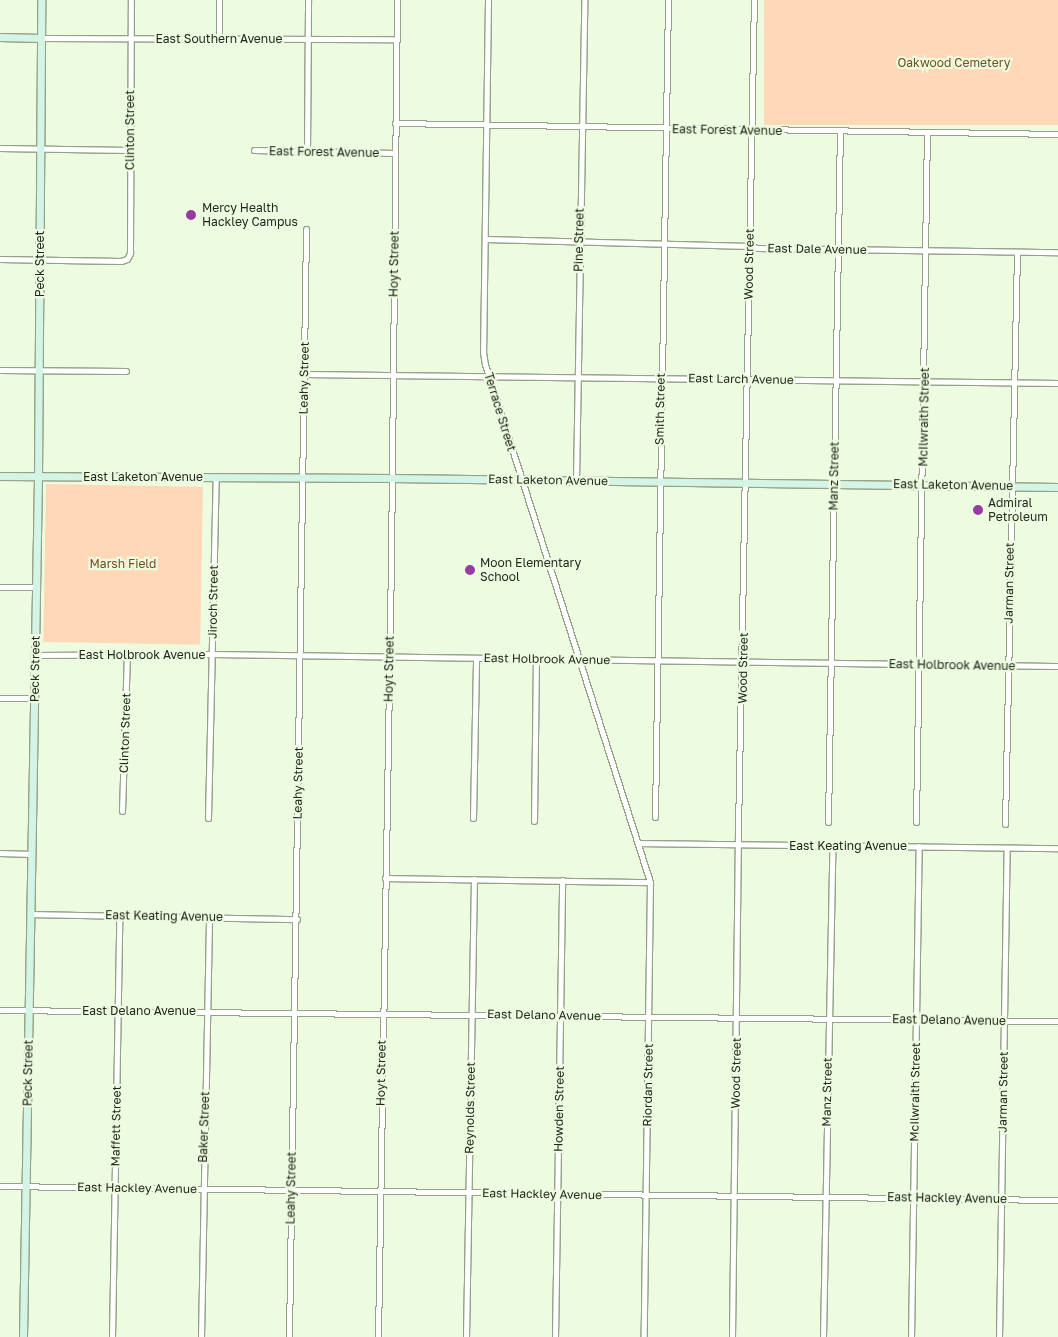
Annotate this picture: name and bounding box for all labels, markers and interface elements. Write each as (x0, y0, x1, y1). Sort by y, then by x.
street label: East Southern Avenue (156, 32, 282, 46)
park label: Oakwood Cemetery (897, 56, 1011, 70)
street label: Clinton Street (123, 90, 137, 170)
street label: East Forest Avenue (672, 122, 782, 138)
street label: East Forest Avenue (269, 144, 379, 160)
place label: Mercy Health Hackley Campus (202, 201, 298, 229)
marker: Mercy Health Hackley Campus (184, 208, 198, 222)
street label: Pine Street (571, 208, 587, 272)
street label: Wood Street (741, 228, 757, 300)
street label: Peck Street (33, 231, 47, 297)
street label: Hoyt Street (386, 231, 402, 297)
street label: East Dale Avenue (767, 241, 867, 257)
street label: Leahy Street (296, 341, 312, 415)
street label: McIlwraith Street (916, 367, 932, 467)
street label: Terrace Street (481, 371, 519, 453)
street label: East Larch Avenue (688, 371, 794, 387)
street label: Smith Street (652, 373, 668, 445)
street label: Manz Street (826, 441, 842, 511)
street label: East Laketon Avenue (83, 470, 203, 484)
street label: East Laketon Avenue (488, 472, 608, 488)
street label: East Laketon Avenue (893, 477, 1013, 493)
place label: Admiral Petroleum (988, 496, 1048, 524)
marker: Admiral Petroleum (972, 504, 984, 516)
street label: Jarman Street (1001, 542, 1017, 624)
place label: Moon Elementary School (480, 556, 581, 584)
park label: Marsh Field (90, 557, 156, 571)
marker: Moon Elementary School (464, 564, 476, 576)
street label: Jiroch Street (205, 565, 221, 639)
street label: Wood Street (735, 632, 751, 704)
street label: Peck Street (27, 636, 43, 702)
street label: Hoyt Street (381, 636, 397, 702)
street label: East Holbrook Avenue (79, 648, 205, 662)
street label: East Holbrook Avenue (483, 651, 611, 667)
street label: East Holbrook Avenue (888, 657, 1016, 673)
street label: Clinton Street (116, 693, 134, 773)
street label: Leahy Street (290, 746, 306, 820)
street label: East Keating Avenue (789, 839, 907, 853)
street label: East Keating Avenue (105, 908, 223, 924)
street label: East Delano Avenue (82, 1004, 196, 1018)
street label: East Delano Avenue (487, 1007, 601, 1023)
street label: East Delano Avenue (892, 1012, 1006, 1028)
street label: Wood Street (728, 1037, 744, 1109)
street label: Peck Street (20, 1040, 36, 1106)
street label: Hoyt Street (373, 1040, 389, 1106)
street label: McIlwraith Street (907, 1042, 923, 1142)
street label: Riordan Street (640, 1043, 656, 1127)
street label: Jarman Street (995, 1051, 1011, 1133)
street label: Manz Street (819, 1057, 835, 1127)
street label: Reynolds Street (462, 1062, 478, 1154)
street label: Howden Street (551, 1066, 567, 1152)
street label: Maffett Street (108, 1085, 124, 1167)
street label: Baker Street (196, 1091, 212, 1163)
street label: Leahy Street (283, 1151, 299, 1225)
street label: East Hackley Avenue (77, 1180, 197, 1196)
street label: East Hackley Avenue (482, 1186, 602, 1202)
street label: East Hackley Avenue (887, 1190, 1007, 1206)

